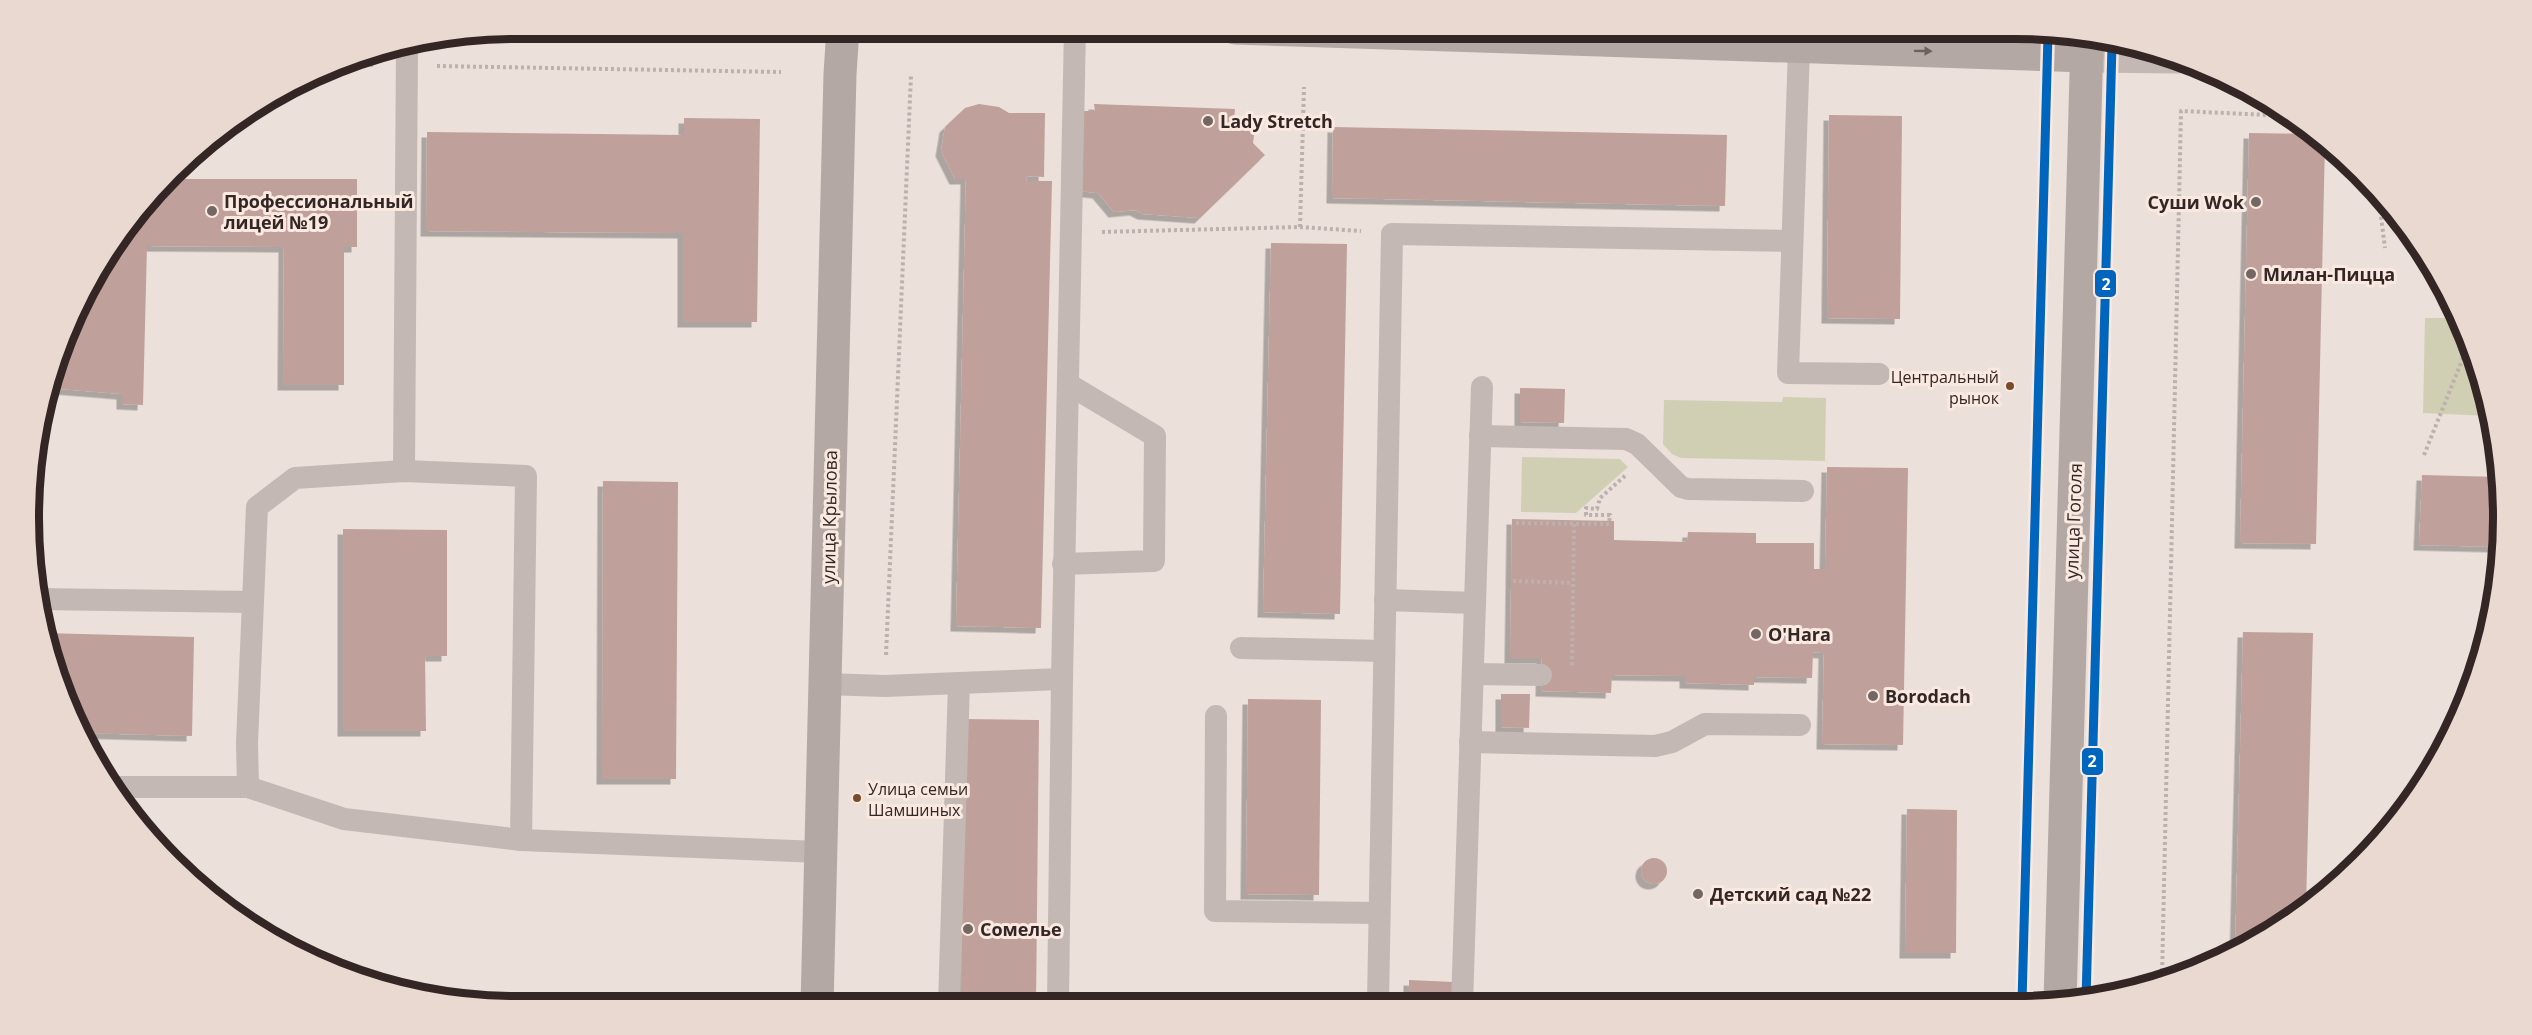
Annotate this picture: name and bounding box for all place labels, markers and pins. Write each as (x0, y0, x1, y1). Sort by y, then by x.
place label: Lady Stretch (1220, 109, 1333, 133)
marker: Lady Stretch (1201, 114, 1215, 128)
place label: Профессиональный лицей №19 (224, 189, 413, 234)
place label: Суши Wok (2147, 190, 2245, 214)
marker: Суши Wok (2249, 195, 2263, 209)
marker: Профессиональный лицей №19 (205, 204, 219, 218)
place label: Милан-Пицца (2263, 262, 2395, 286)
marker: Милан-Пицца (2244, 267, 2258, 281)
place label: Центральный рынок (1891, 366, 2000, 409)
marker: Центральный рынок (2004, 380, 2016, 392)
place label: O'Hara (1768, 622, 1831, 646)
marker: O'Hara (1749, 627, 1763, 641)
place label: Borodach (1885, 684, 1971, 708)
marker: Borodach (1866, 689, 1880, 703)
place label: Улица семьи Шамшиных (868, 778, 968, 821)
marker: Улица семьи Шамшиных (851, 792, 863, 804)
place label: Детский сад №22 (1710, 882, 1871, 906)
marker: Детский сад №22 (1691, 887, 1705, 901)
place label: Сомелье (980, 917, 1062, 941)
marker: Сомелье (961, 922, 975, 936)

